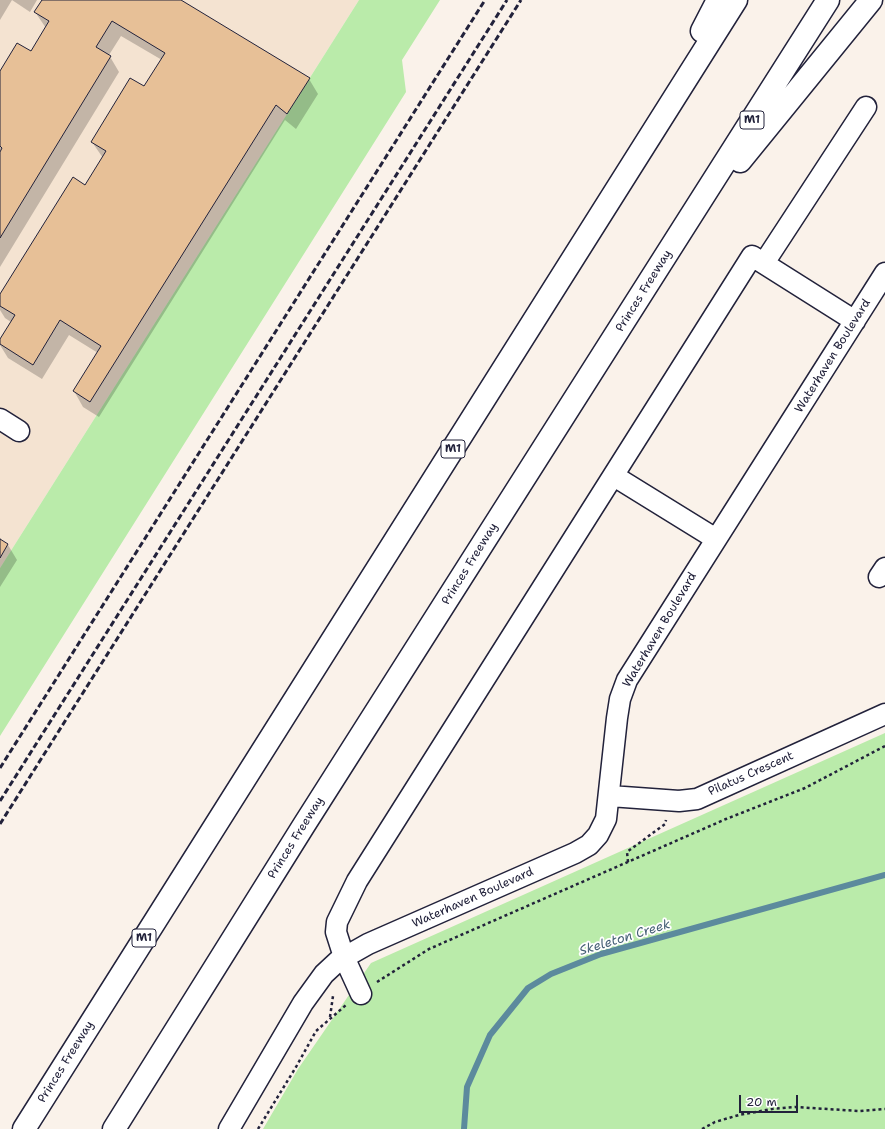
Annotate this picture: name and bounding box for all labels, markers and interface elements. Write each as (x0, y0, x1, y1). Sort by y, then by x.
road number: M1 (740, 111, 764, 129)
street label: Princes Freeway (613, 247, 675, 335)
street label: Waterhaven Boulevard (792, 296, 874, 416)
road number: M1 (441, 440, 465, 458)
street label: Princes Freeway (439, 520, 501, 608)
street label: Waterhaven Boulevard (620, 570, 700, 690)
street label: Pilatus Crescent (706, 749, 796, 799)
street label: Princes Freeway (265, 794, 327, 882)
street label: Waterhaven Boulevard (410, 865, 536, 931)
water label: Skeleton Creek (578, 917, 672, 959)
road number: M1 (132, 929, 156, 947)
street label: Princes Freeway (35, 1018, 97, 1106)
scale bar (741, 1087, 800, 1113)
text: 20 m (746, 1094, 777, 1110)

